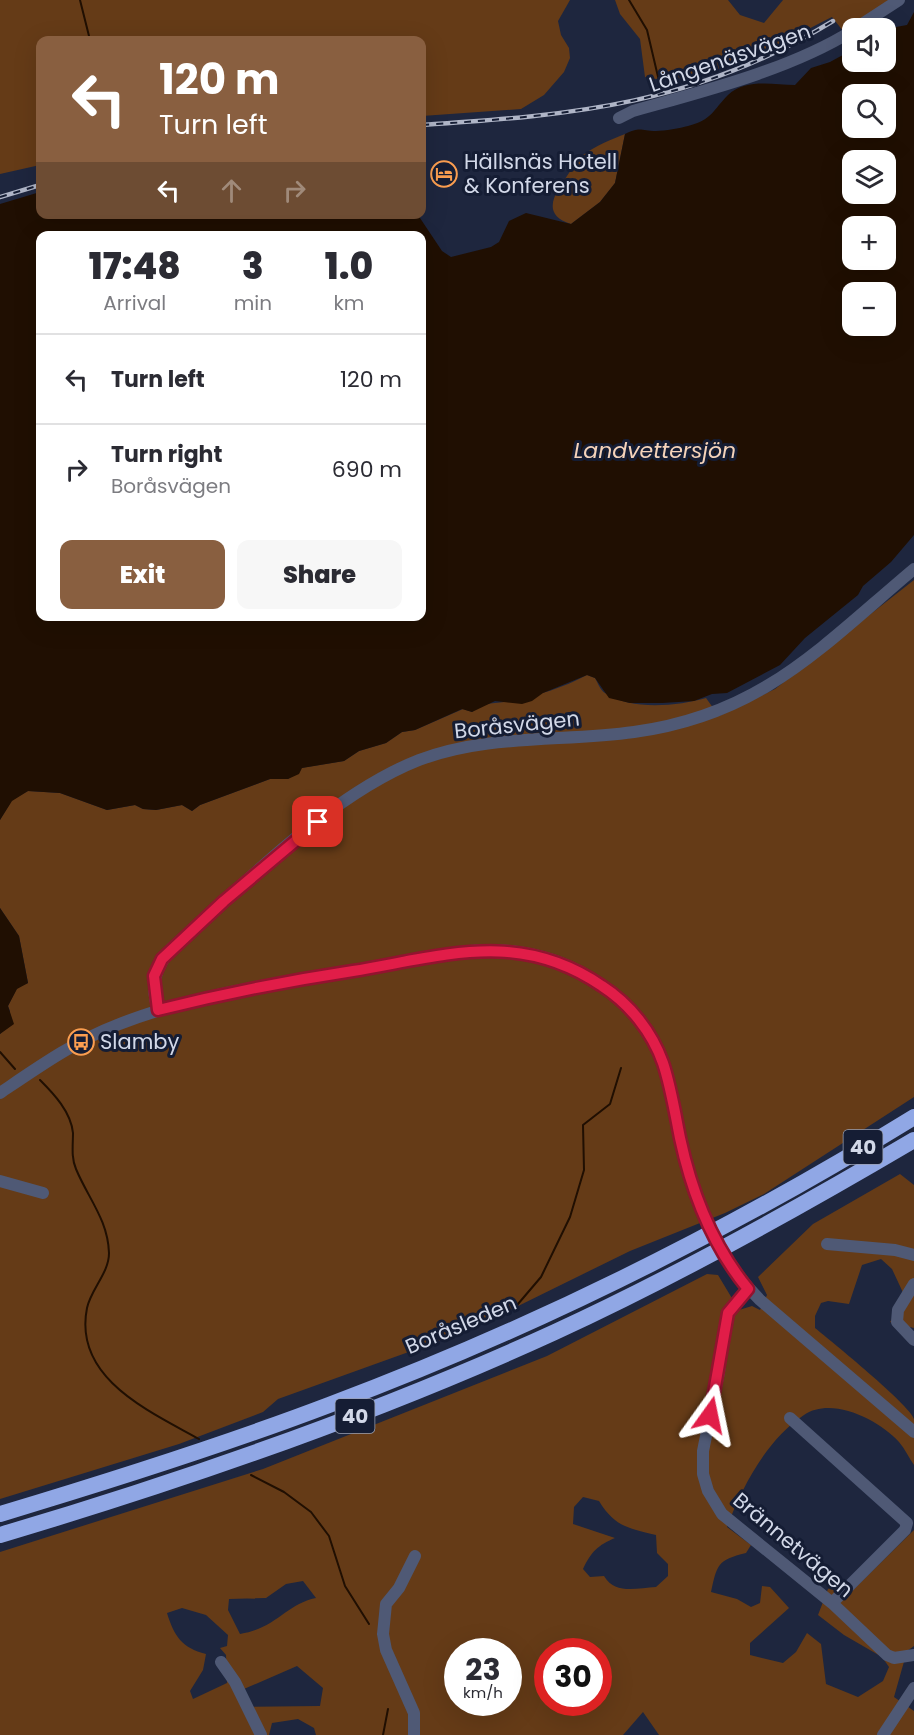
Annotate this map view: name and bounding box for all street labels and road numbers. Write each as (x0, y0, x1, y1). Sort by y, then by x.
street label: Långenäsvägen (645, 16, 815, 99)
street label: Boråsvägen (453, 704, 581, 746)
road number: 40 (844, 1130, 882, 1164)
street label: Boråsleden (401, 1288, 521, 1361)
road number: 40 (336, 1399, 374, 1433)
street label: Brännetvägen (727, 1486, 860, 1604)

